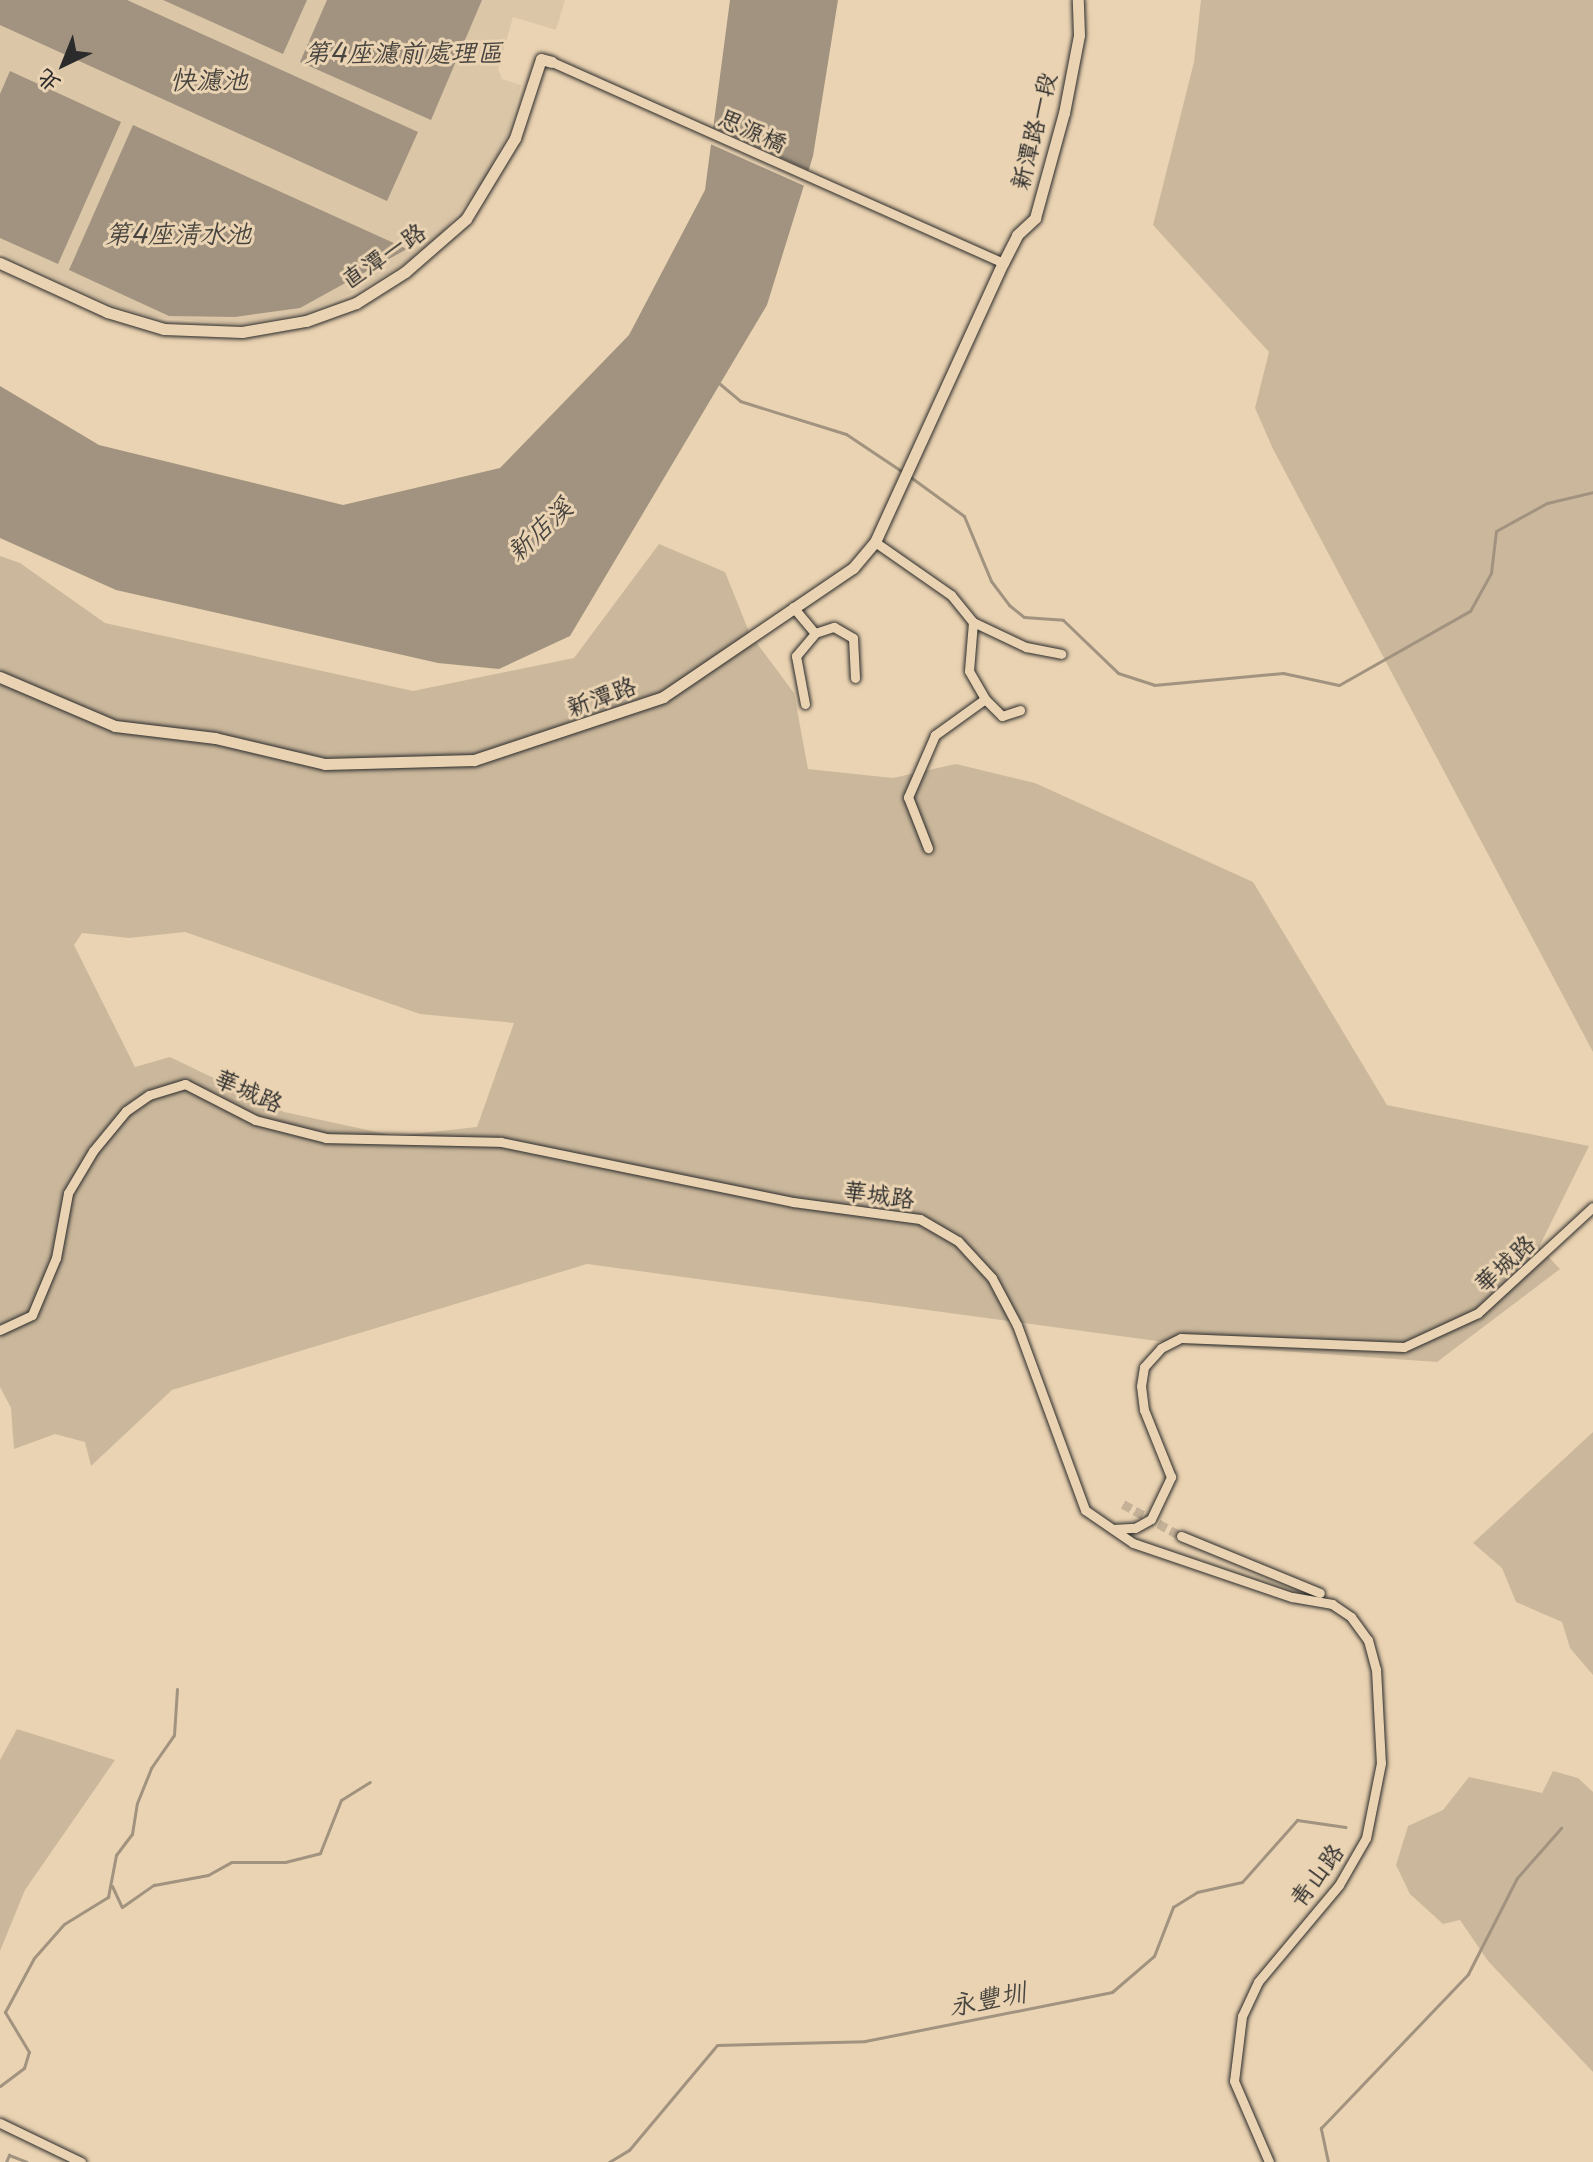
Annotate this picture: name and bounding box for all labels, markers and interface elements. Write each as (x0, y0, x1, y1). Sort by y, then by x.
north arrow (24, 24, 104, 104)
water label: 第4座濾前處理區 (303, 36, 503, 68)
text: 北 (28, 62, 67, 101)
water label: 快濾池 (170, 63, 248, 95)
street label: 新潭路一段 (1005, 69, 1061, 193)
street label: 思源橋 (714, 102, 792, 158)
street label: 直潭一路 (335, 216, 431, 294)
water label: 第4座清水池 (104, 217, 252, 249)
water label: 新店溪 (500, 491, 578, 567)
street label: 新潭路 (562, 670, 640, 722)
street label: 華城路 (210, 1062, 288, 1118)
street label: 華城路 (841, 1175, 917, 1213)
street label: 華城路 (1468, 1228, 1540, 1298)
street label: 青山路 (1283, 1838, 1349, 1912)
water label: 永豐圳 (946, 1975, 1028, 2021)

